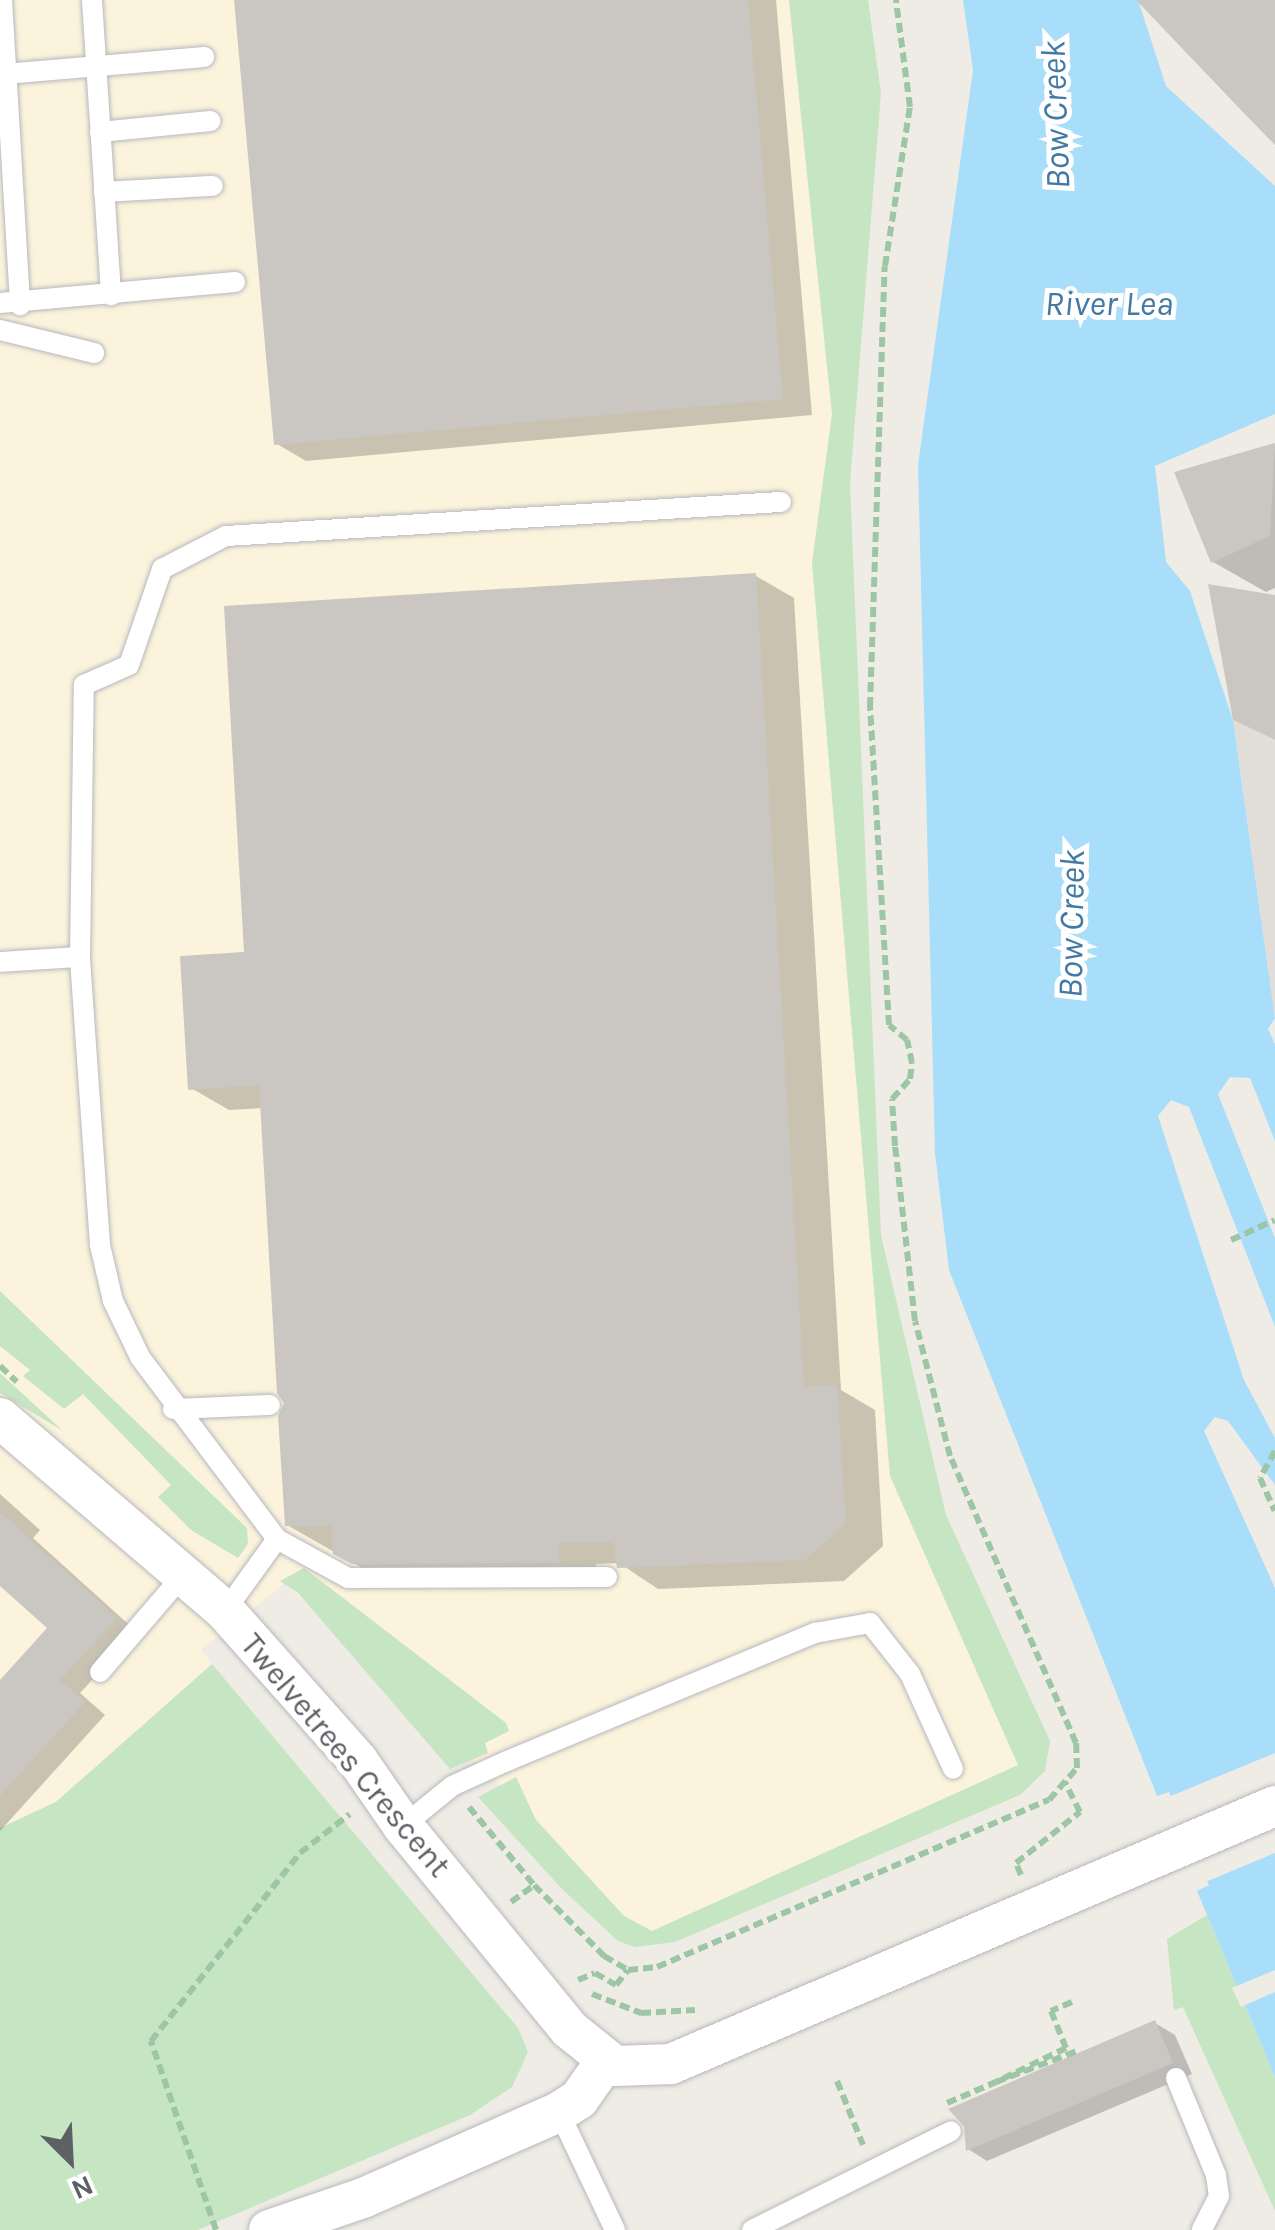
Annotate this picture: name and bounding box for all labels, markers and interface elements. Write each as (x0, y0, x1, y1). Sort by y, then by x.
water label: Bow Creek (1032, 40, 1080, 190)
water label: River Lea (1045, 283, 1173, 325)
water label: Bow Creek (1050, 849, 1094, 999)
street label: Twelvetrees Crescent (232, 1626, 458, 1886)
north arrow (20, 2110, 120, 2210)
text: N (67, 2169, 98, 2207)

